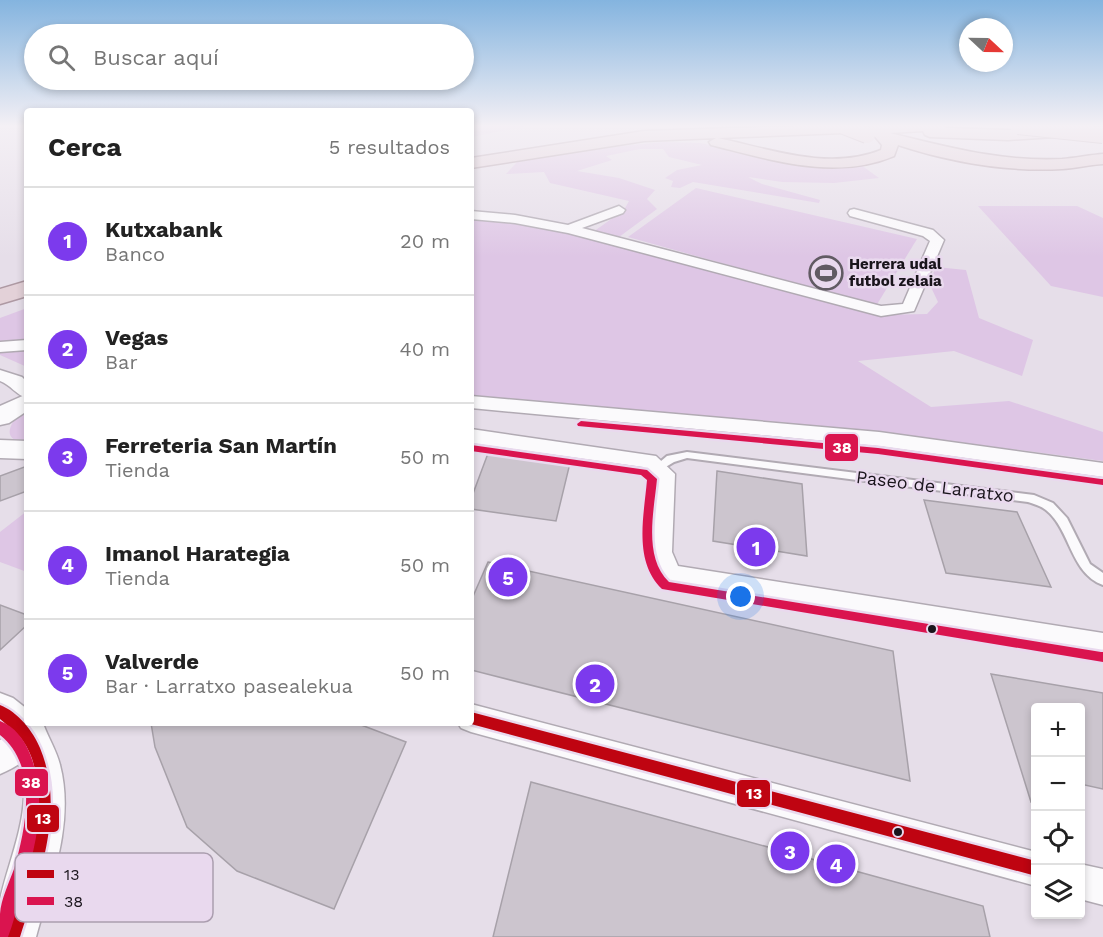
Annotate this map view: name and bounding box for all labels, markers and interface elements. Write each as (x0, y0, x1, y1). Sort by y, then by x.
north arrow (959, 18, 1013, 72)
search box (24, 24, 474, 90)
icon: search (45, 41, 78, 74)
text: Buscar aquí (93, 45, 219, 70)
text: Cerca (48, 132, 122, 162)
text: 5 resultados (329, 135, 450, 159)
text: Kutxabank (105, 217, 223, 242)
text: 1 (63, 229, 72, 253)
text: 20 m (400, 229, 450, 253)
text: Banco (105, 242, 165, 266)
sports icon: Herrera udal futbol zelaia (808, 255, 844, 291)
place label: Herrera udal futbol zelaia (849, 255, 942, 290)
text: Vegas (105, 325, 168, 350)
text: 2 (62, 337, 73, 361)
text: 40 m (399, 337, 450, 361)
text: Bar (105, 350, 138, 374)
text: Ferreteria San Martín (105, 433, 337, 458)
line badge: 38 (824, 433, 859, 462)
text: 38 (832, 438, 852, 457)
text: 3 (62, 445, 73, 469)
text: 50 m (400, 445, 450, 469)
text: Tienda (105, 458, 170, 482)
street label: Paseo de Larratxo (855, 466, 1015, 506)
pin: 1 (736, 524, 776, 570)
text: Imanol Harategia (105, 541, 290, 566)
text: 4 (61, 553, 74, 577)
text: 50 m (400, 553, 450, 577)
pin: 5 (488, 554, 528, 600)
text: Tienda (105, 566, 170, 590)
your location (726, 582, 755, 611)
unlabelled marker (926, 623, 938, 635)
text: Valverde (105, 649, 199, 674)
text: 5 (62, 661, 73, 685)
text: 50 m (400, 661, 450, 685)
pin: 2 (576, 662, 614, 706)
text: Bar · Larratxo pasealekua (105, 674, 353, 698)
map controls (1031, 703, 1085, 919)
button: + (1031, 703, 1085, 757)
button: − (1031, 757, 1085, 811)
line badge: 38 (14, 768, 49, 797)
text: 38 (21, 773, 41, 792)
line badge: 13 (736, 779, 771, 808)
text: 13 (746, 784, 762, 803)
line badge: 13 (26, 804, 60, 833)
text: 13 (35, 809, 51, 828)
button: locate (1031, 811, 1085, 865)
unlabelled marker (892, 826, 904, 838)
pin: 3 (770, 828, 810, 874)
pin: 4 (816, 842, 856, 886)
legend (15, 853, 213, 922)
text: 13 (64, 865, 80, 884)
button: layers (1031, 865, 1085, 919)
text: 38 (64, 892, 83, 911)

